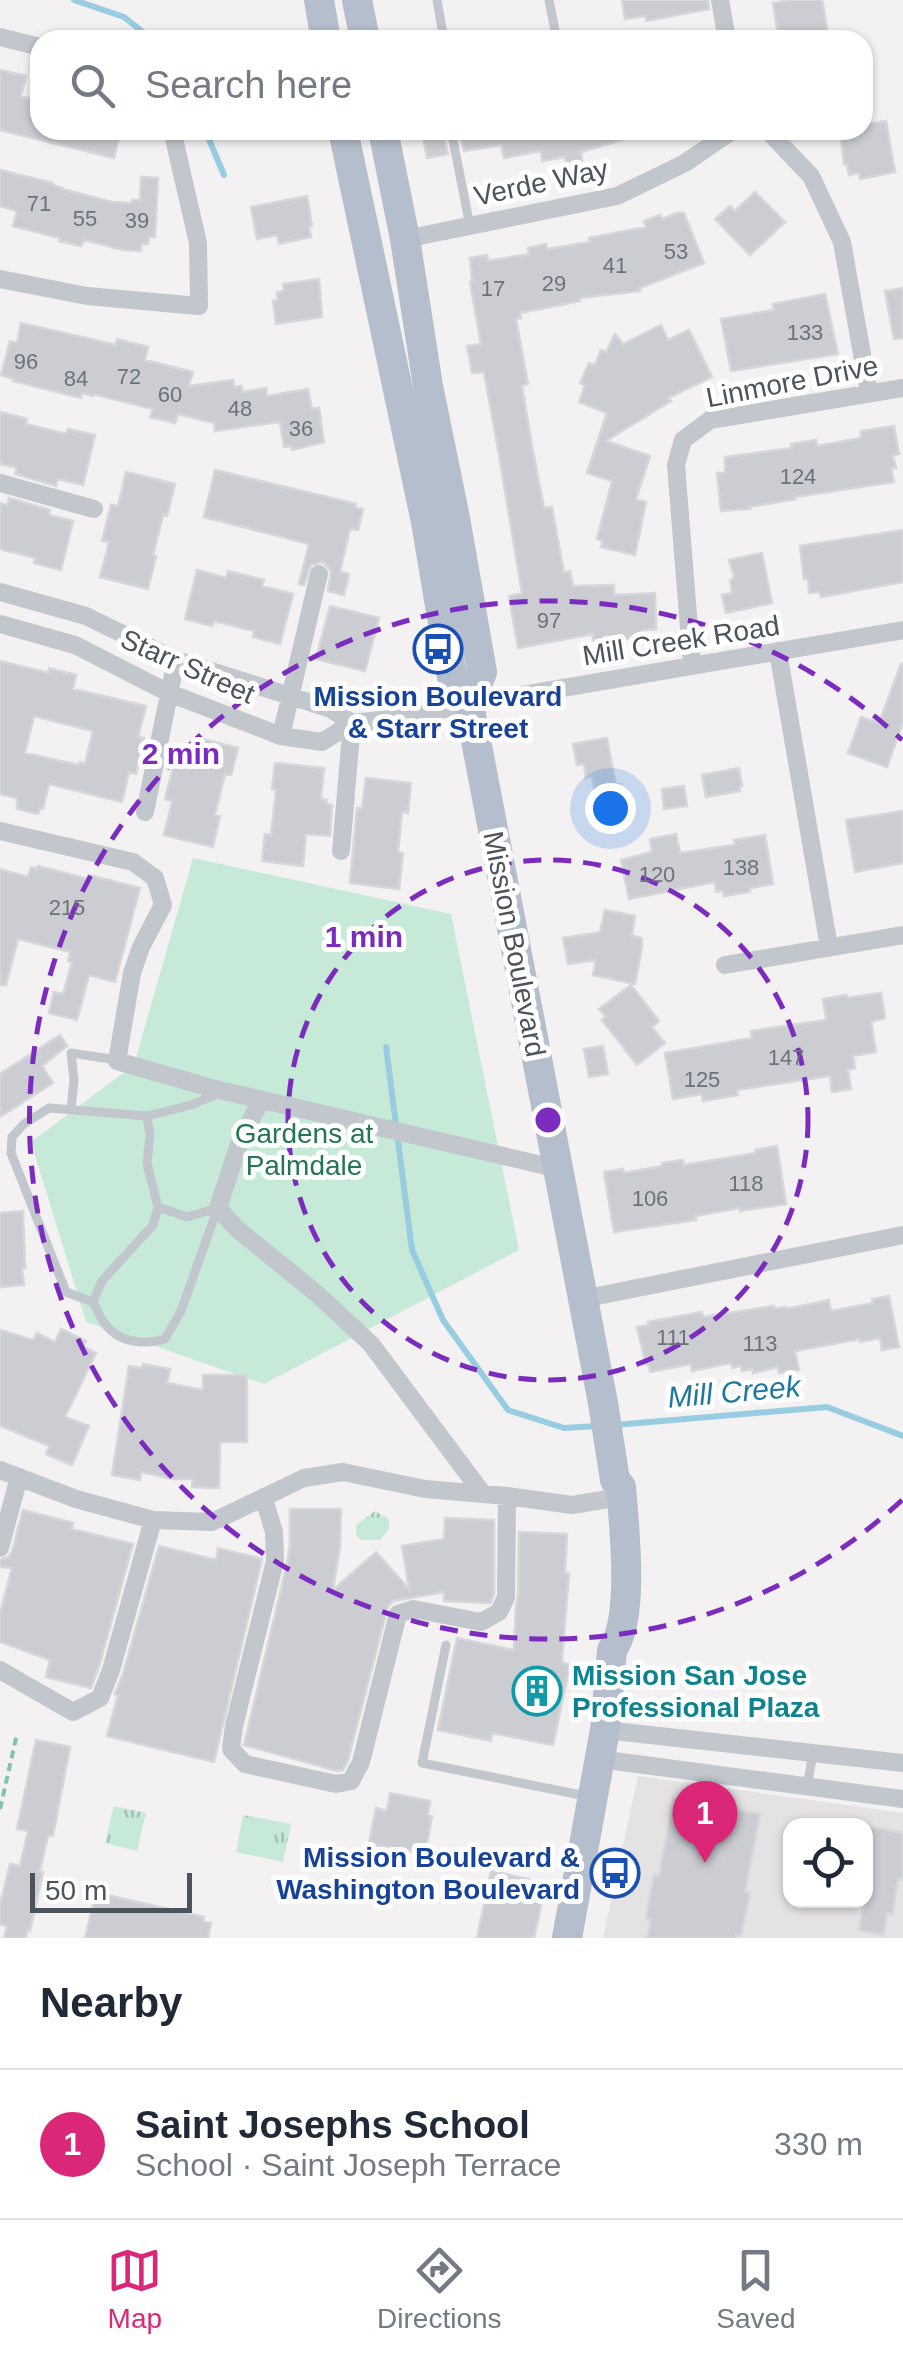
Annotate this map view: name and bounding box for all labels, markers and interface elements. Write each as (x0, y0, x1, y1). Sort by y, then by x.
search box (30, 30, 873, 140)
icon: search (65, 58, 120, 113)
text: Search here (145, 64, 352, 106)
street label: Verde Way (471, 153, 611, 212)
house number: 71 (27, 191, 51, 216)
house number: 55 (73, 206, 97, 231)
house number: 39 (125, 208, 149, 233)
house number: 53 (664, 239, 688, 264)
house number: 41 (603, 253, 627, 278)
house number: 29 (542, 271, 566, 296)
house number: 17 (481, 276, 505, 301)
house number: 133 (787, 320, 823, 345)
house number: 96 (14, 349, 38, 374)
street label: Linmore Drive (704, 350, 881, 413)
house number: 72 (117, 364, 141, 389)
house number: 84 (64, 366, 88, 391)
house number: 60 (158, 382, 182, 407)
house number: 48 (228, 396, 252, 421)
house number: 36 (289, 416, 313, 441)
house number: 124 (780, 464, 816, 489)
house number: 97 (537, 608, 561, 633)
street label: Mill Creek Road (580, 610, 782, 671)
street label: Starr Street (116, 623, 260, 710)
bus stop icon: Mission Boulevard & Starr Street (412, 623, 464, 675)
place label: Mission Boulevard & Starr Street (314, 681, 562, 744)
text: 2 min (142, 737, 220, 770)
your location (585, 783, 636, 834)
street label: Mission Boulevard (477, 829, 552, 1059)
house number: 138 (723, 855, 759, 880)
house number: 120 (639, 862, 675, 887)
house number: 215 (49, 895, 85, 920)
text: 1 min (325, 920, 403, 953)
house number: 147 (768, 1045, 804, 1070)
house number: 125 (684, 1067, 720, 1092)
centre of rings (530, 1102, 566, 1138)
park label: Gardens at Palmdale (235, 1118, 373, 1181)
house number: 118 (728, 1171, 764, 1196)
house number: 106 (632, 1186, 668, 1211)
house number: 111 (656, 1325, 690, 1350)
house number: 113 (742, 1331, 778, 1356)
water label: Mill Creek (666, 1369, 804, 1414)
place label: Mission San Jose Professional Plaza (572, 1660, 820, 1723)
building icon: Mission San Jose Professional Plaza (511, 1665, 563, 1717)
pin: 1 (672, 1780, 738, 1863)
map controls (783, 1818, 873, 1908)
button: locate (783, 1818, 873, 1908)
place label: Mission Boulevard & Washington Boulevard (276, 1842, 580, 1905)
bus stop icon: Mission Boulevard & Washington Boulevard (589, 1847, 641, 1899)
scale bar (30, 1868, 192, 1912)
text: 50 m (45, 1875, 107, 1906)
text: Nearby (40, 1979, 182, 2026)
text: Saint Josephs School (135, 2104, 530, 2146)
text: 1 (64, 2126, 81, 2162)
text: 330 m (774, 2126, 863, 2162)
text: School · Saint Joseph Terrace (135, 2147, 561, 2183)
tab: Map (107, 2243, 162, 2335)
tab: Directions (377, 2243, 502, 2335)
tab: Saved (716, 2243, 796, 2335)

